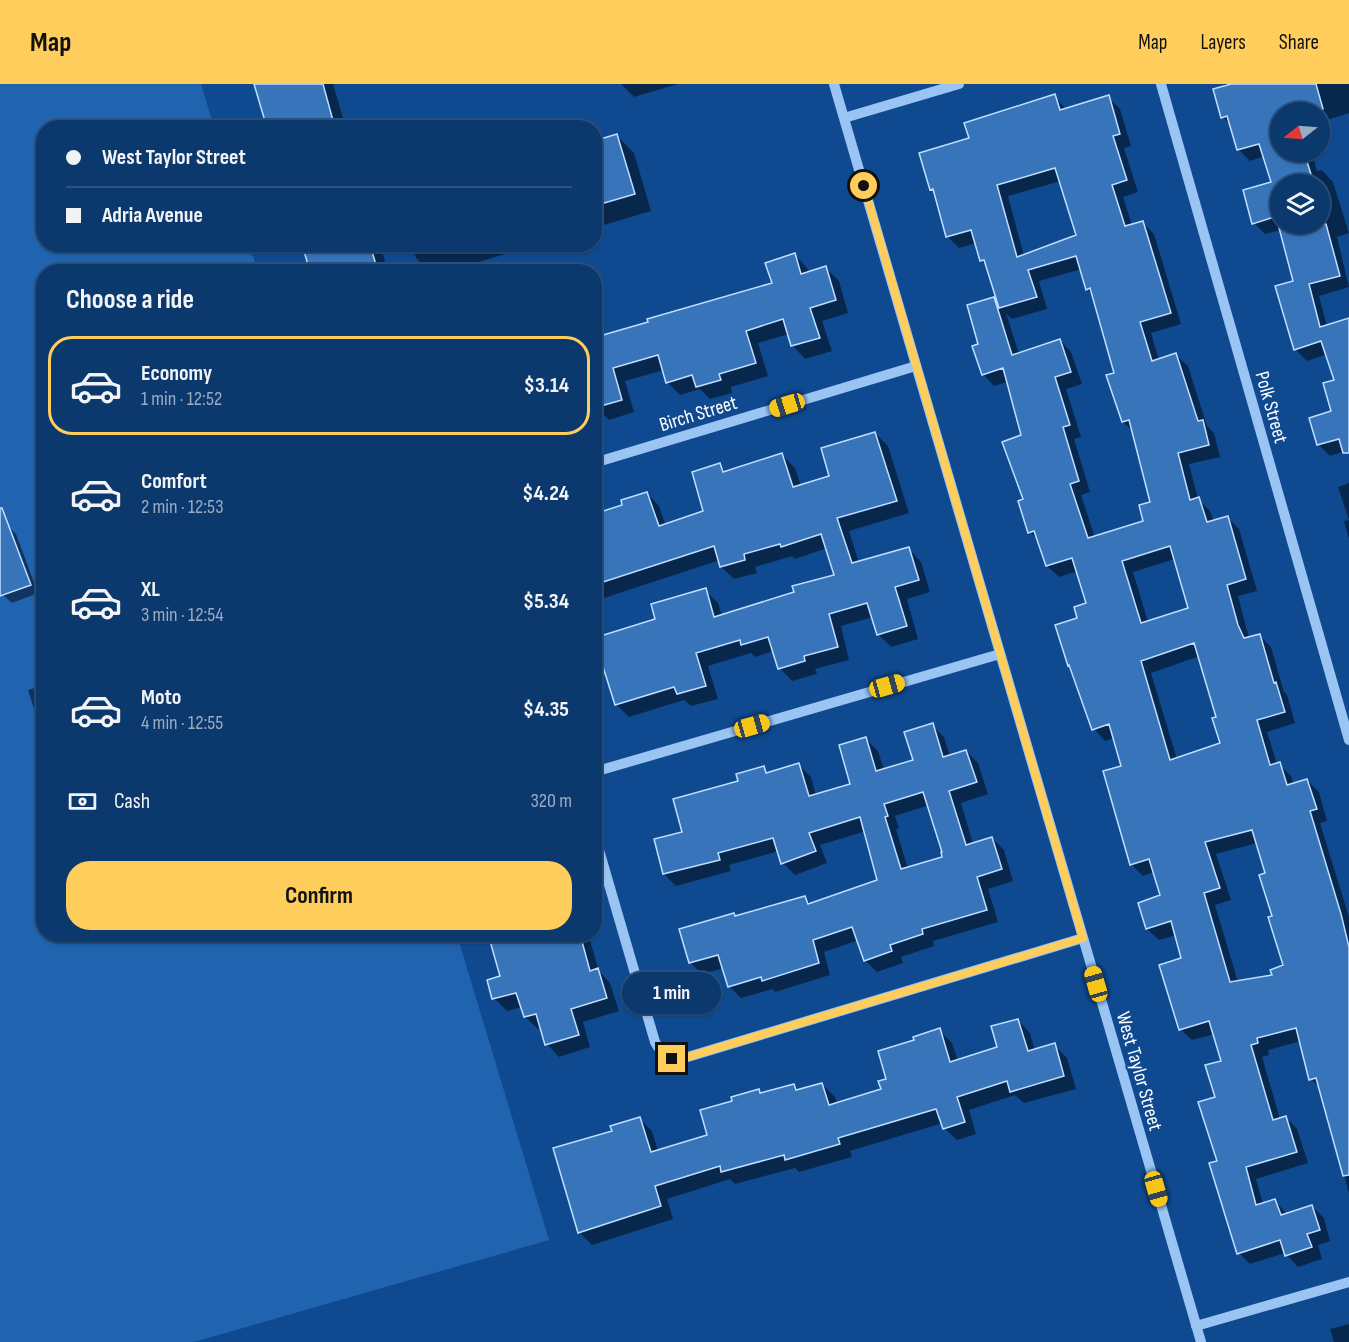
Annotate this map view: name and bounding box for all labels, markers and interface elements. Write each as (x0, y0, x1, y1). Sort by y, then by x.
text: Map (30, 26, 71, 59)
text: Map (1138, 30, 1167, 55)
text: Layers (1200, 30, 1246, 55)
text: Share (1279, 30, 1319, 55)
north arrow (1270, 102, 1330, 162)
map controls (1270, 102, 1330, 234)
text: West Taylor Street (102, 144, 246, 171)
route start (850, 172, 877, 199)
button: layers (1270, 174, 1330, 234)
text: Adria Avenue (102, 202, 203, 229)
text: Choose a ride (66, 284, 194, 316)
icon: car (69, 359, 123, 413)
text: Economy (141, 360, 212, 387)
street label: Polk Street (1249, 369, 1293, 446)
text: $3.14 (524, 372, 569, 399)
text: 1 min · 12:52 (141, 387, 222, 411)
street label: Birch Street (657, 391, 740, 437)
car (767, 391, 807, 419)
icon: car (69, 467, 123, 521)
text: Comfort (141, 468, 207, 495)
text: $4.24 (522, 480, 569, 507)
text: 2 min · 12:53 (141, 495, 224, 519)
icon: car (69, 575, 123, 629)
text: XL (141, 576, 160, 603)
text: $5.34 (523, 588, 569, 615)
text: 3 min · 12:54 (141, 603, 224, 627)
car (867, 672, 907, 700)
icon: car (69, 683, 123, 737)
text: Moto (141, 684, 181, 711)
text: $4.35 (523, 696, 569, 723)
text: 4 min · 12:55 (141, 711, 223, 735)
car (732, 712, 772, 740)
icon: cash (66, 785, 99, 818)
text: Cash (114, 788, 150, 815)
text: 320 m (530, 789, 572, 813)
button: Confirm (66, 861, 572, 930)
car (1082, 964, 1110, 1004)
callout: 1 min (622, 972, 722, 1014)
text: 1 min (653, 981, 690, 1005)
street label: West Taylor Street (1111, 1009, 1167, 1133)
route end (658, 1045, 685, 1072)
car (1142, 1169, 1170, 1209)

